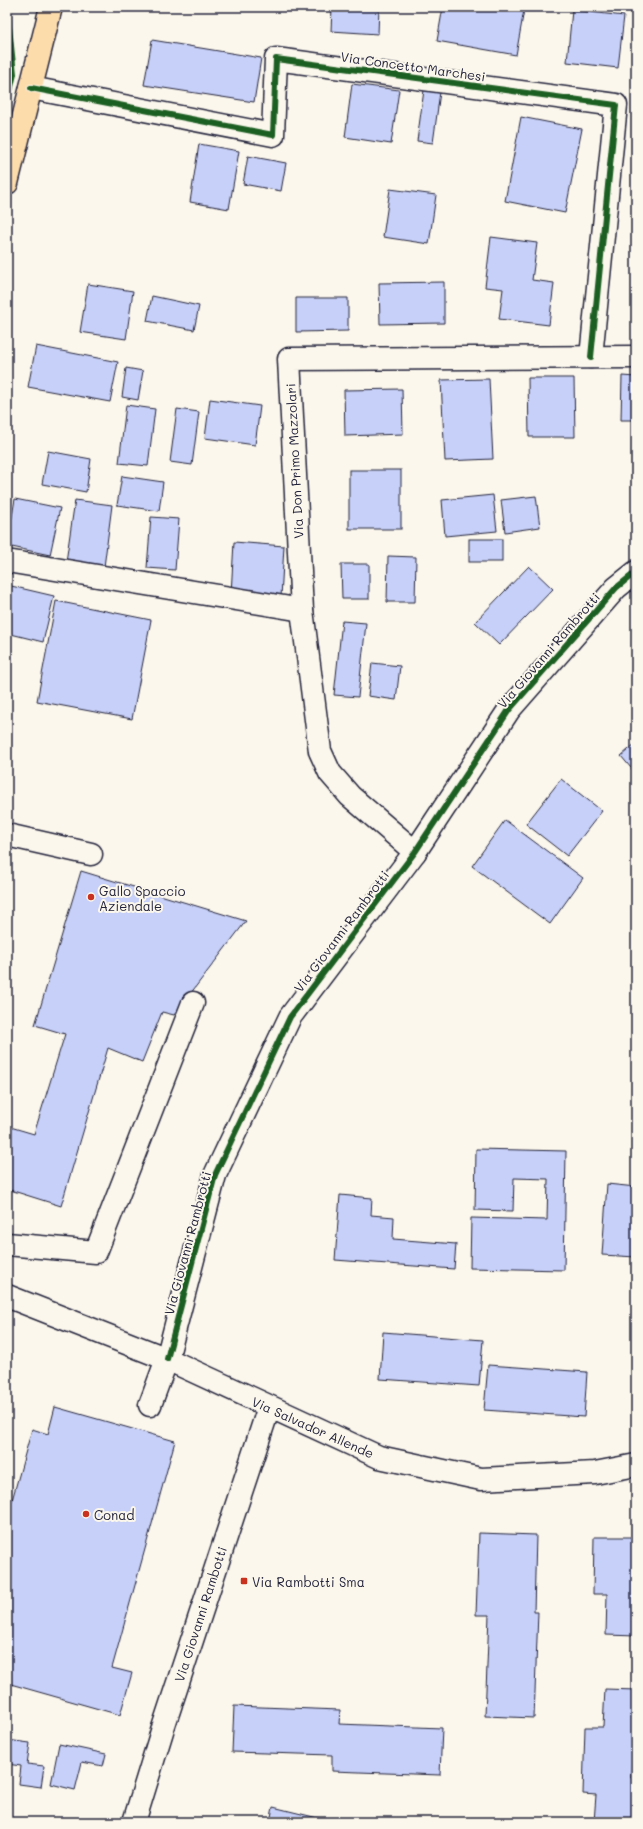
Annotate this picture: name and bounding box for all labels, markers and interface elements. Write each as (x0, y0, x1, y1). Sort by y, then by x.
street label: Via Concetto Marchesi (339, 47, 487, 85)
street label: Via Don Primo Mazzolari (281, 383, 307, 539)
street label: Via Giovanni Rambrotti (493, 589, 603, 711)
street label: Via Giovanni Rambrotti (290, 867, 392, 995)
place label: Gallo Spaccio Aziendale (99, 882, 186, 914)
marker: Gallo Spaccio Aziendale (86, 892, 96, 902)
street label: Via Giovanni Rambrotti (160, 1169, 214, 1317)
street label: Via Salvador Allende (249, 1392, 377, 1462)
place label: Conad (94, 1506, 135, 1523)
marker: Conad (81, 1509, 91, 1519)
street label: Via Giovanni Rambotti (170, 1544, 230, 1684)
place label: Via Rambotti Sma (252, 1573, 365, 1590)
marker: Via Rambotti Sma (239, 1576, 249, 1586)

